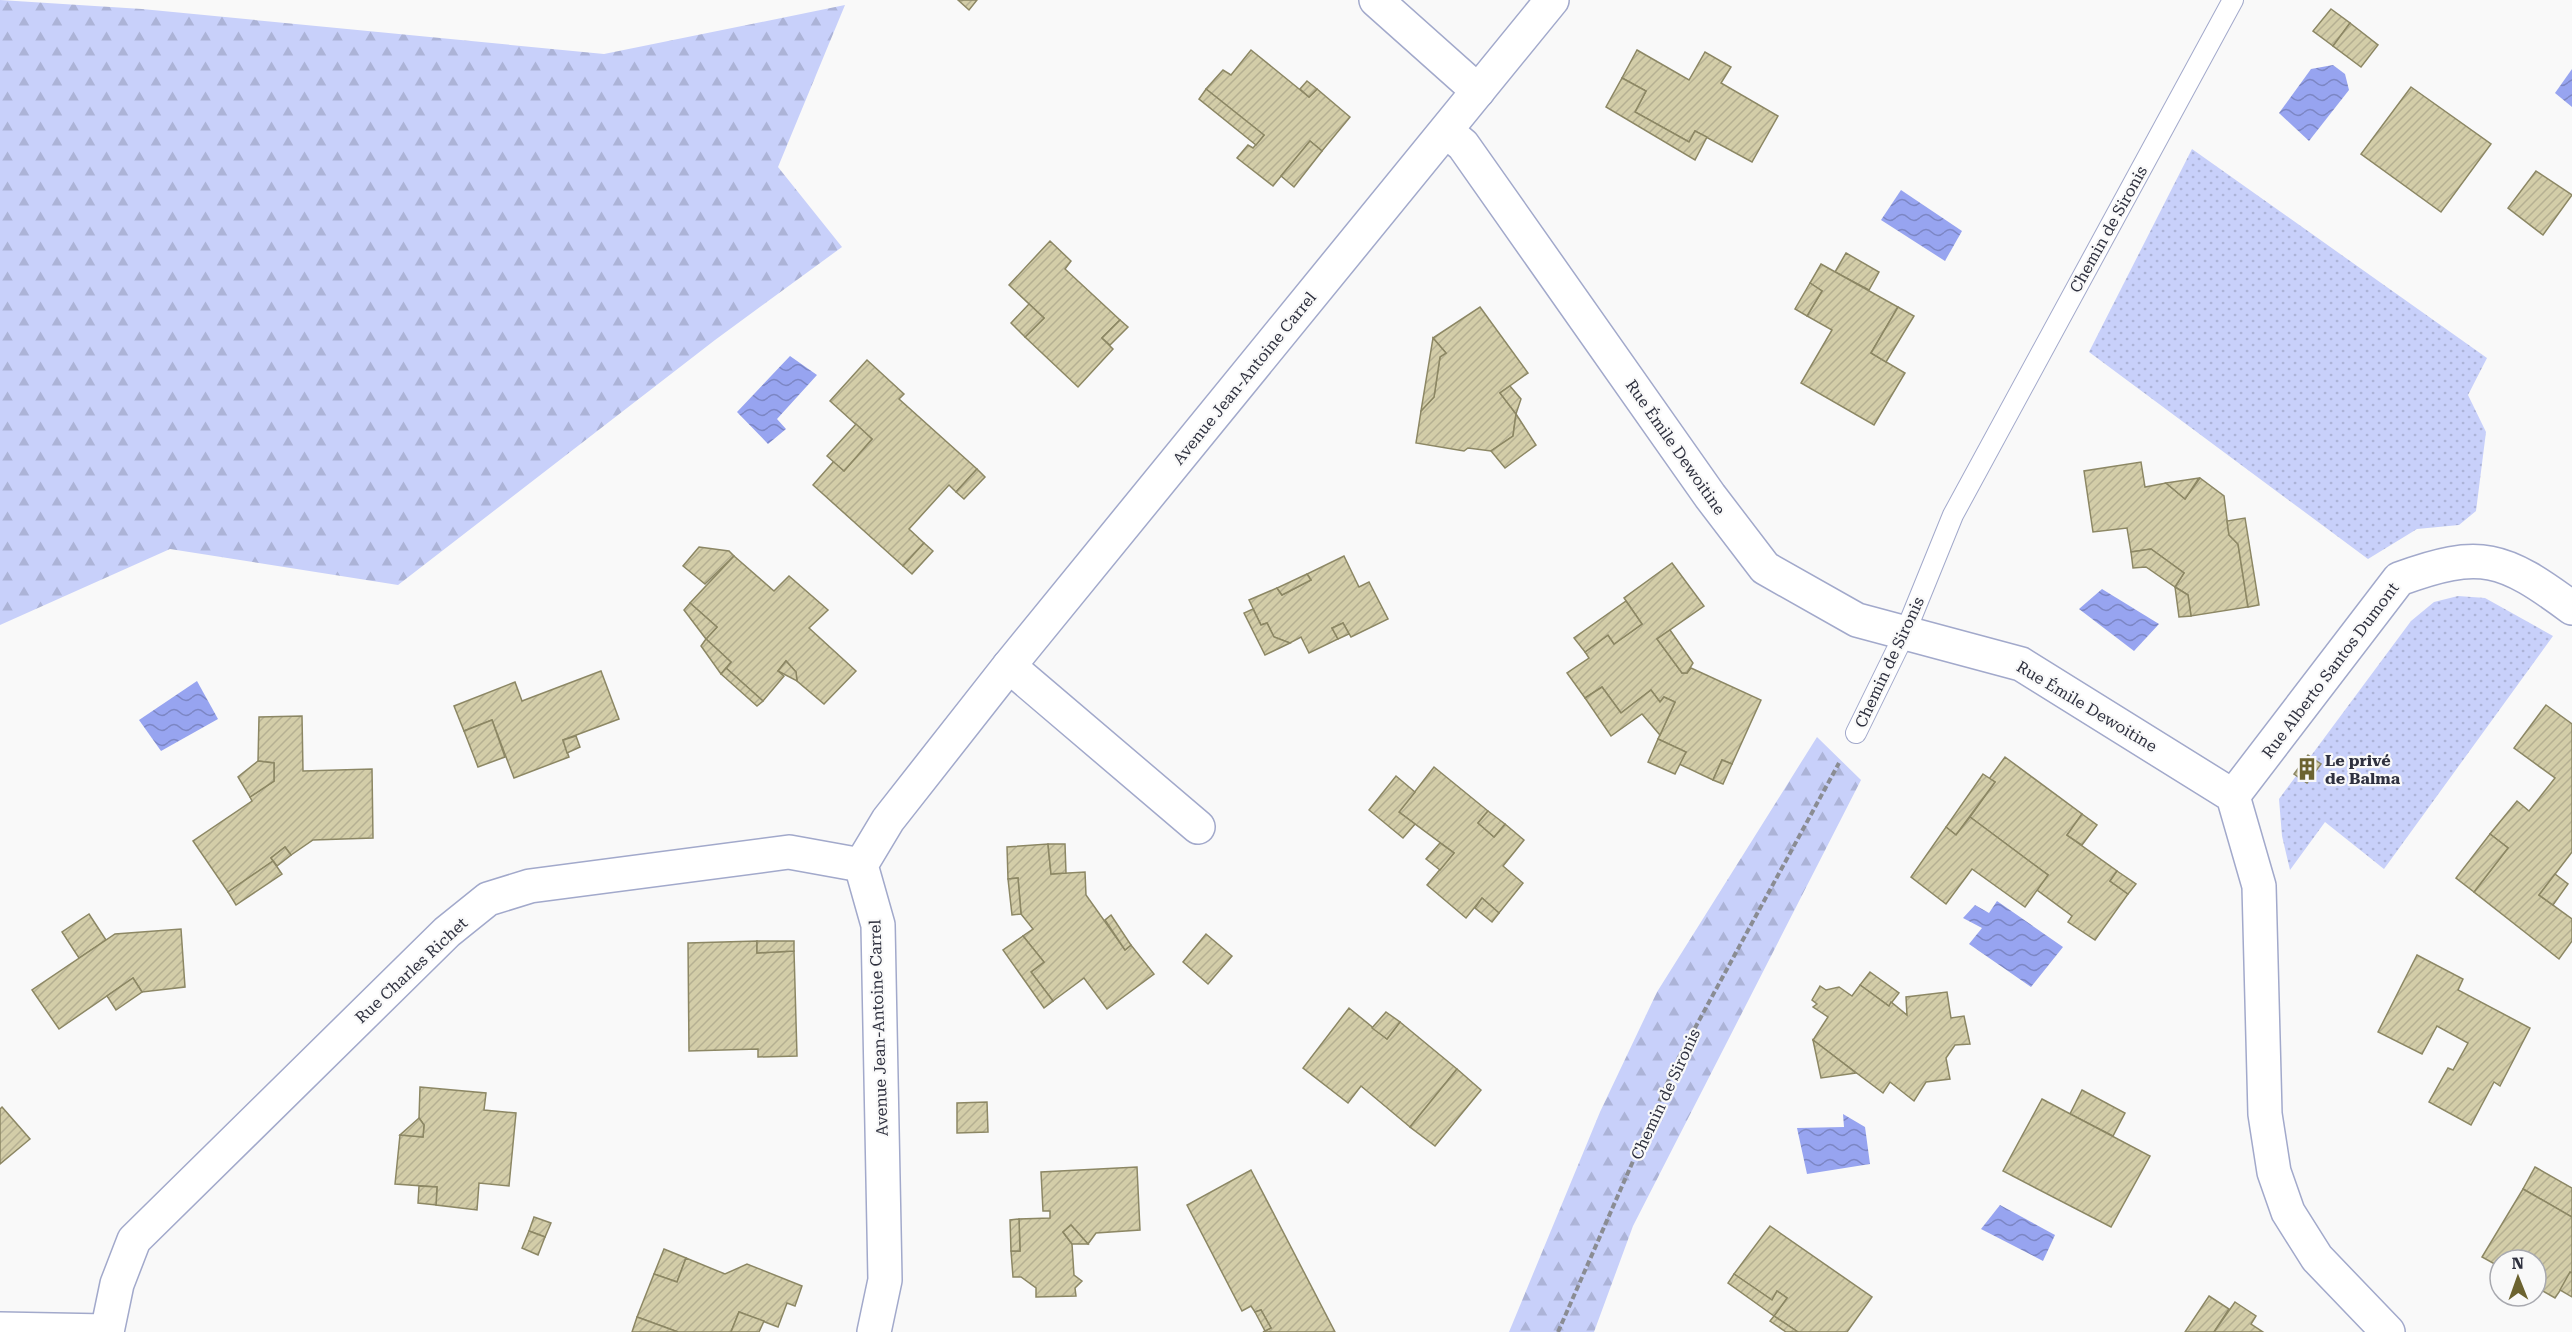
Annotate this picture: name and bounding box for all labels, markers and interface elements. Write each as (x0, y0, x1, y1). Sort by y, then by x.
street label: Chemin de Sironis (2066, 162, 2151, 296)
street label: Avenue Jean-Antoine Carrel (1169, 288, 1320, 468)
street label: Rue Émile Dewoitine (1622, 376, 1730, 519)
street label: Rue Alberto Santos Dumont (2258, 579, 2403, 762)
street label: Chemin de Sironis (1851, 593, 1928, 731)
street label: Rue Émile Dewoitine (2013, 657, 2161, 756)
place label: Le privé de Balma (2325, 751, 2401, 788)
building icon: Le privé de Balma (2294, 756, 2320, 782)
street label: Rue Charles Richet (351, 914, 471, 1027)
street label: Avenue Jean-Antoine Carrel (865, 919, 892, 1136)
street label: Chemin de Sironis (1627, 1025, 1704, 1163)
north arrow (2488, 1248, 2548, 1308)
text: N (2511, 1254, 2524, 1273)

